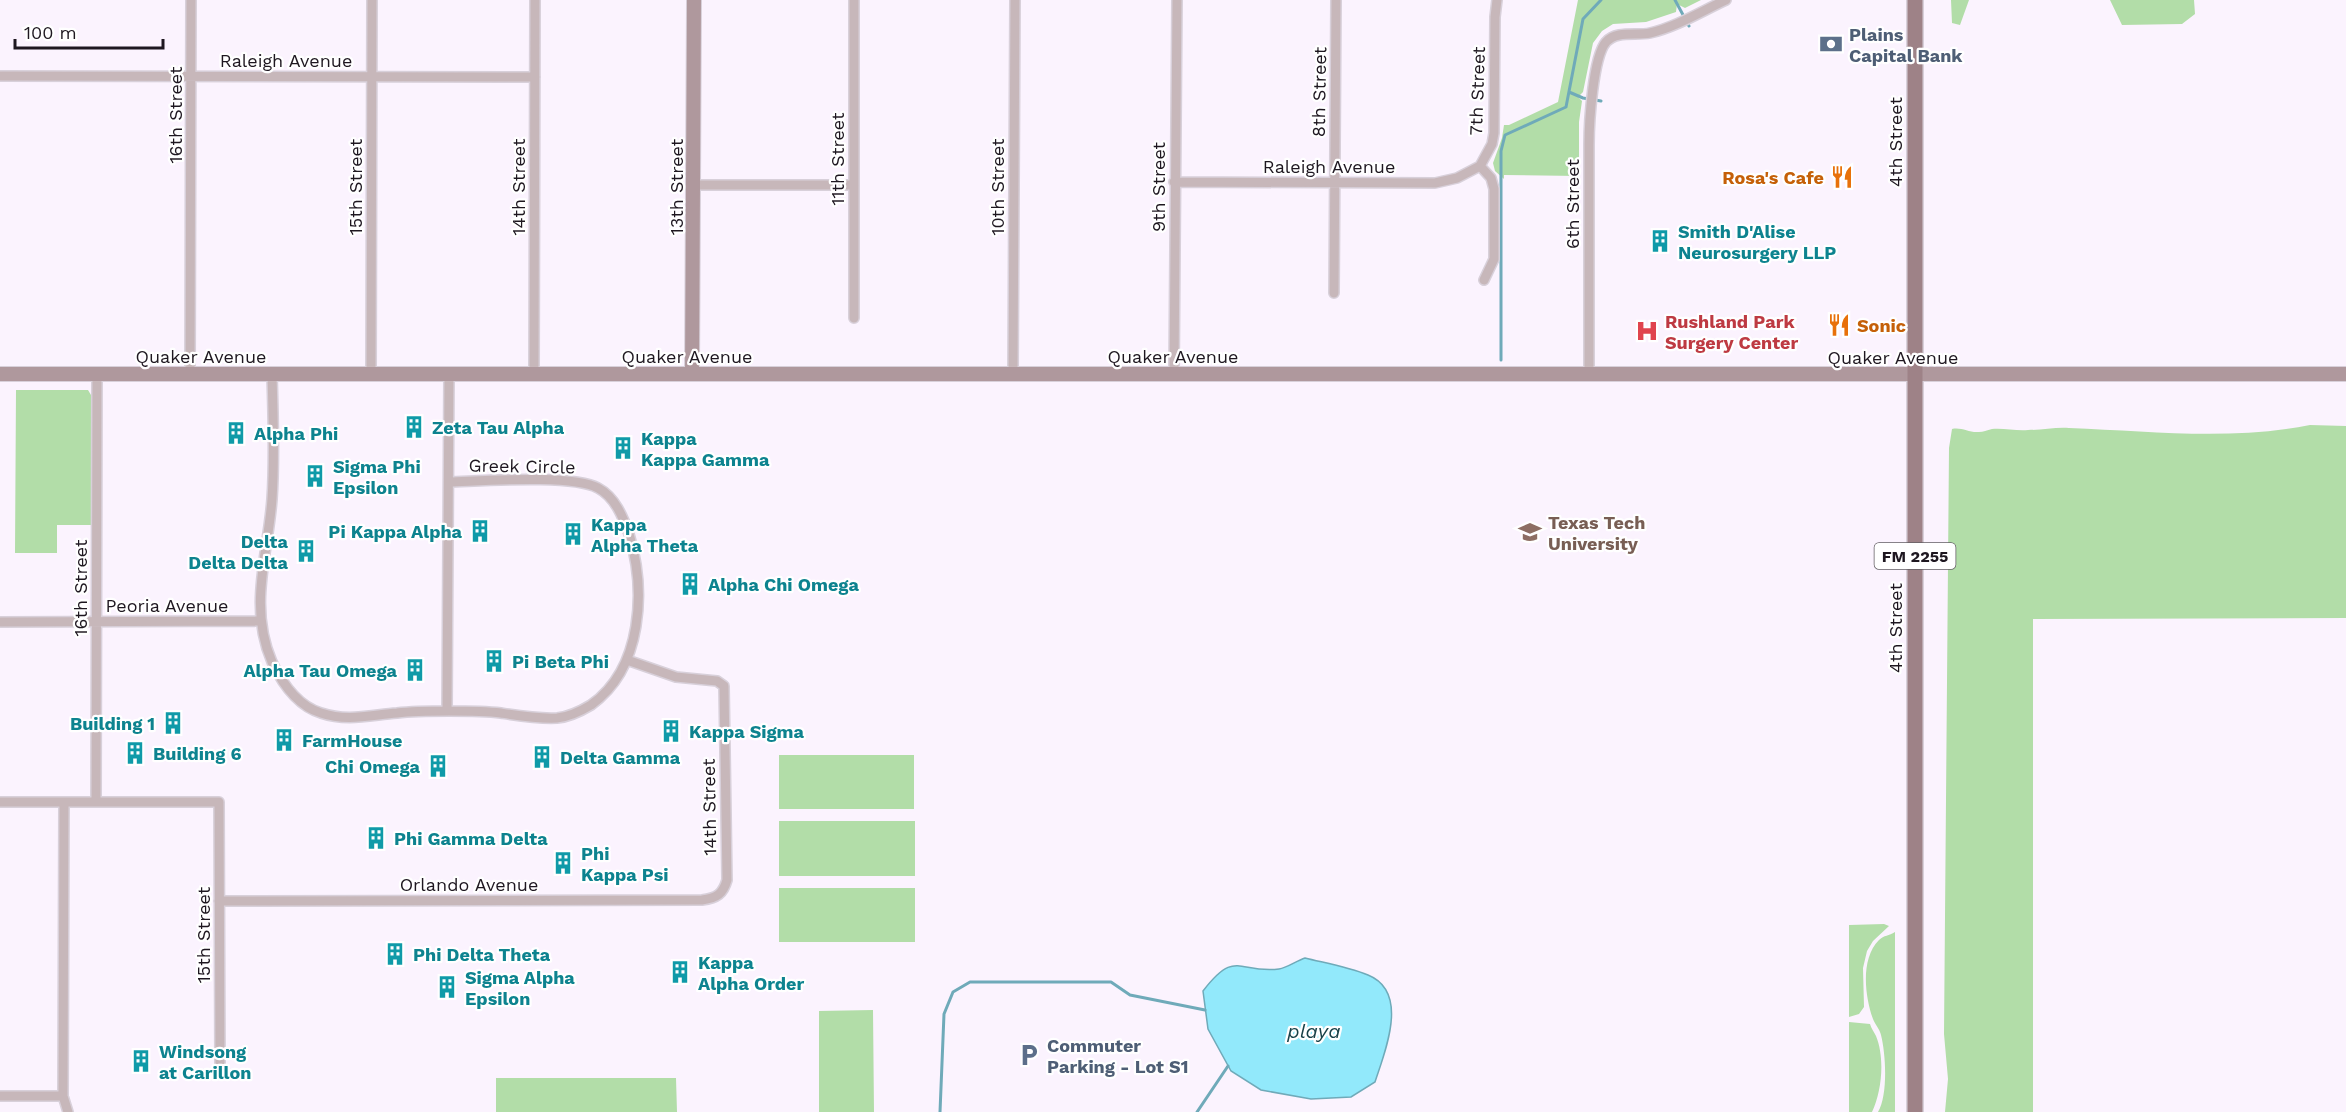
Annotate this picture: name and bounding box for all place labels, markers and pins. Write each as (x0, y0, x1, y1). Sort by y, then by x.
place label: Plains Capital Bank (1849, 24, 1963, 66)
bank icon: Plains Capital Bank (1818, 31, 1844, 57)
restaurant icon: Rosa's Cafe (1829, 164, 1855, 190)
place label: Rosa's Cafe (1722, 167, 1824, 188)
place label: Smith D'Alise Neurosurgery LLP (1678, 221, 1836, 263)
building icon: Smith D'Alise Neurosurgery LLP (1647, 228, 1673, 254)
place label: Rushland Park Surgery Center (1665, 311, 1798, 353)
restaurant icon: Sonic (1826, 312, 1852, 338)
place label: Sonic (1857, 315, 1906, 336)
hospital icon: Rushland Park Surgery Center (1634, 318, 1660, 344)
building icon: Zeta Tau Alpha (401, 414, 427, 440)
place label: Zeta Tau Alpha (432, 417, 565, 438)
building icon: Alpha Phi (223, 420, 249, 446)
place label: Alpha Phi (254, 423, 338, 444)
place label: Kappa Kappa Gamma (641, 428, 770, 470)
building icon: Kappa Kappa Gamma (610, 435, 636, 461)
place label: Sigma Phi Epsilon (333, 456, 421, 498)
building icon: Sigma Phi Epsilon (302, 463, 328, 489)
place label: Texas Tech University (1548, 512, 1645, 554)
place label: Kappa Alpha Theta (591, 514, 699, 556)
building icon: Pi Kappa Alpha (467, 518, 493, 544)
school or university icon: Texas Tech University (1517, 519, 1543, 545)
place label: Pi Kappa Alpha (328, 521, 463, 542)
building icon: Kappa Alpha Theta (560, 521, 586, 547)
place label: Delta Delta Delta (188, 531, 289, 573)
building icon: Delta Delta Delta (293, 538, 319, 564)
building icon: Alpha Chi Omega (677, 571, 703, 597)
place label: Alpha Chi Omega (708, 574, 859, 595)
building icon: Pi Beta Phi (481, 648, 507, 674)
place label: Pi Beta Phi (512, 651, 609, 672)
building icon: Alpha Tau Omega (402, 657, 428, 683)
place label: Alpha Tau Omega (243, 660, 398, 681)
building icon: Building 1 (160, 710, 186, 736)
place label: Building 1 (70, 713, 155, 734)
building icon: Kappa Sigma (658, 718, 684, 744)
place label: Kappa Sigma (689, 721, 805, 742)
building icon: FarmHouse (271, 727, 297, 753)
place label: FarmHouse (302, 730, 402, 751)
building icon: Building 6 (122, 740, 148, 766)
place label: Building 6 (153, 743, 242, 764)
building icon: Delta Gamma (529, 744, 555, 770)
place label: Delta Gamma (560, 747, 681, 768)
building icon: Chi Omega (425, 753, 451, 779)
place label: Chi Omega (325, 756, 421, 777)
building icon: Phi Gamma Delta (363, 825, 389, 851)
place label: Phi Gamma Delta (394, 828, 548, 849)
place label: Phi Kappa Psi (581, 843, 669, 885)
building icon: Phi Kappa Psi (550, 850, 576, 876)
building icon: Phi Delta Theta (382, 941, 408, 967)
place label: Phi Delta Theta (413, 944, 551, 965)
place label: Kappa Alpha Order (698, 952, 804, 994)
building icon: Kappa Alpha Order (667, 959, 693, 985)
place label: Sigma Alpha Epsilon (465, 967, 575, 1009)
building icon: Sigma Alpha Epsilon (434, 974, 460, 1000)
place label: Commuter Parking - Lot S1 (1047, 1035, 1189, 1077)
place label: Windsong at Carillon (159, 1041, 251, 1083)
parking icon: Commuter Parking - Lot S1 (1016, 1042, 1042, 1068)
building icon: Windsong at Carillon (128, 1048, 154, 1074)

